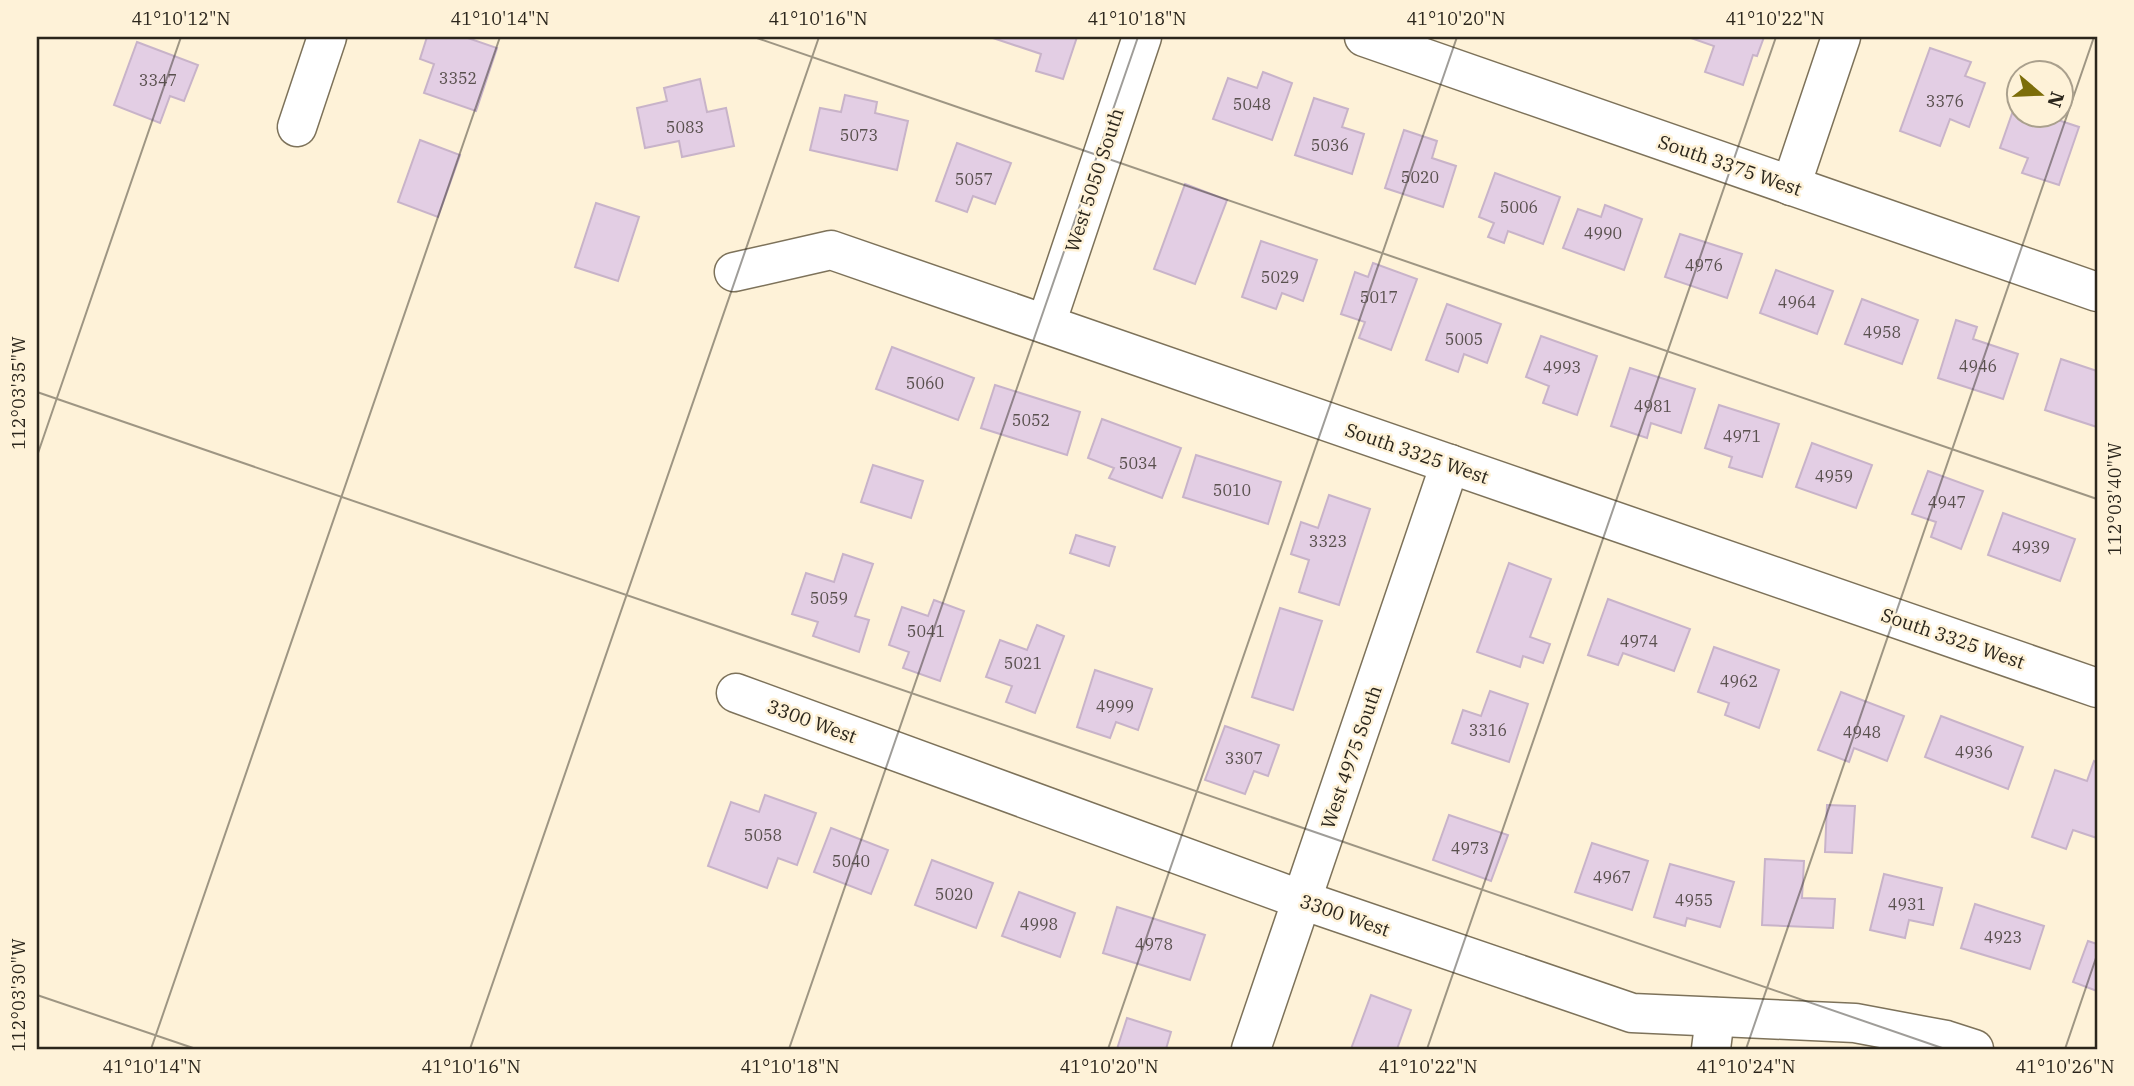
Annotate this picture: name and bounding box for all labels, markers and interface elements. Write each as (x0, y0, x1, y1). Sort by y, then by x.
text: 41°10'12"N (132, 7, 231, 30)
text: 41°10'14"N (451, 7, 550, 30)
text: 41°10'16"N (769, 7, 868, 30)
text: 41°10'18"N (1088, 7, 1187, 30)
text: 41°10'20"N (1407, 7, 1506, 30)
text: 41°10'22"N (1726, 7, 1825, 30)
north arrow (2004, 60, 2074, 130)
house number: 3352 (439, 68, 477, 88)
house number: 3347 (139, 70, 177, 90)
text: N (2042, 89, 2070, 111)
house number: 3376 (1926, 91, 1964, 111)
house number: 5048 (1233, 94, 1271, 114)
street label: West 5050 South (1059, 105, 1129, 255)
house number: 5083 (666, 117, 704, 137)
house number: 5073 (840, 125, 878, 145)
street label: South 3375 West (1655, 129, 1805, 201)
house number: 5036 (1311, 135, 1349, 155)
house number: 5020 (1401, 167, 1439, 187)
house number: 5057 (955, 169, 993, 189)
house number: 5006 (1500, 197, 1538, 217)
house number: 4990 (1584, 223, 1622, 243)
house number: 4976 (1685, 255, 1723, 275)
house number: 5029 (1261, 267, 1299, 287)
house number: 5017 (1360, 287, 1398, 307)
house number: 4964 (1778, 292, 1816, 312)
house number: 4958 (1863, 322, 1901, 342)
house number: 5005 (1445, 329, 1483, 349)
text: 112°03'35"W (7, 336, 30, 450)
house number: 4946 (1959, 356, 1997, 376)
house number: 4993 (1543, 357, 1581, 377)
house number: 5060 (906, 373, 944, 393)
house number: 4981 (1634, 396, 1672, 416)
house number: 5052 (1012, 410, 1050, 430)
street label: South 3325 West (1342, 417, 1492, 489)
house number: 4971 (1723, 426, 1761, 446)
text: 112°03'40"W (2103, 442, 2126, 556)
house number: 5034 (1119, 453, 1157, 473)
house number: 4959 (1815, 466, 1853, 486)
house number: 5010 (1213, 480, 1251, 500)
house number: 4947 (1928, 492, 1966, 512)
house number: 3323 (1309, 531, 1347, 551)
house number: 4939 (2012, 537, 2050, 557)
house number: 5059 (810, 588, 848, 608)
street label: South 3325 West (1878, 602, 2028, 674)
house number: 5041 (907, 621, 945, 641)
house number: 4974 (1620, 631, 1658, 651)
house number: 5021 (1004, 653, 1042, 673)
house number: 4962 (1720, 671, 1758, 691)
street label: West 4975 South (1315, 682, 1387, 832)
street label: 3300 West (764, 694, 860, 748)
house number: 4999 (1096, 696, 1134, 716)
house number: 3316 (1469, 720, 1507, 740)
house number: 4948 (1843, 722, 1881, 742)
house number: 4936 (1955, 742, 1993, 762)
house number: 3307 (1225, 748, 1263, 768)
house number: 5058 (744, 825, 782, 845)
house number: 4973 (1451, 838, 1489, 858)
house number: 5040 (832, 851, 870, 871)
house number: 4967 (1593, 867, 1631, 887)
house number: 5020 (935, 884, 973, 904)
street label: 3300 West (1297, 888, 1393, 942)
house number: 4955 (1675, 890, 1713, 910)
house number: 4931 (1888, 894, 1926, 914)
house number: 4998 (1020, 914, 1058, 934)
house number: 4923 (1984, 927, 2022, 947)
house number: 4978 (1135, 934, 1173, 954)
text: 112°03'30"W (7, 938, 30, 1052)
text: 41°10'14"N (103, 1055, 202, 1078)
text: 41°10'16"N (422, 1055, 521, 1078)
text: 41°10'18"N (741, 1055, 840, 1078)
text: 41°10'20"N (1060, 1055, 1159, 1078)
text: 41°10'22"N (1379, 1055, 1478, 1078)
text: 41°10'24"N (1697, 1055, 1796, 1078)
text: 41°10'26"N (2016, 1055, 2115, 1078)

